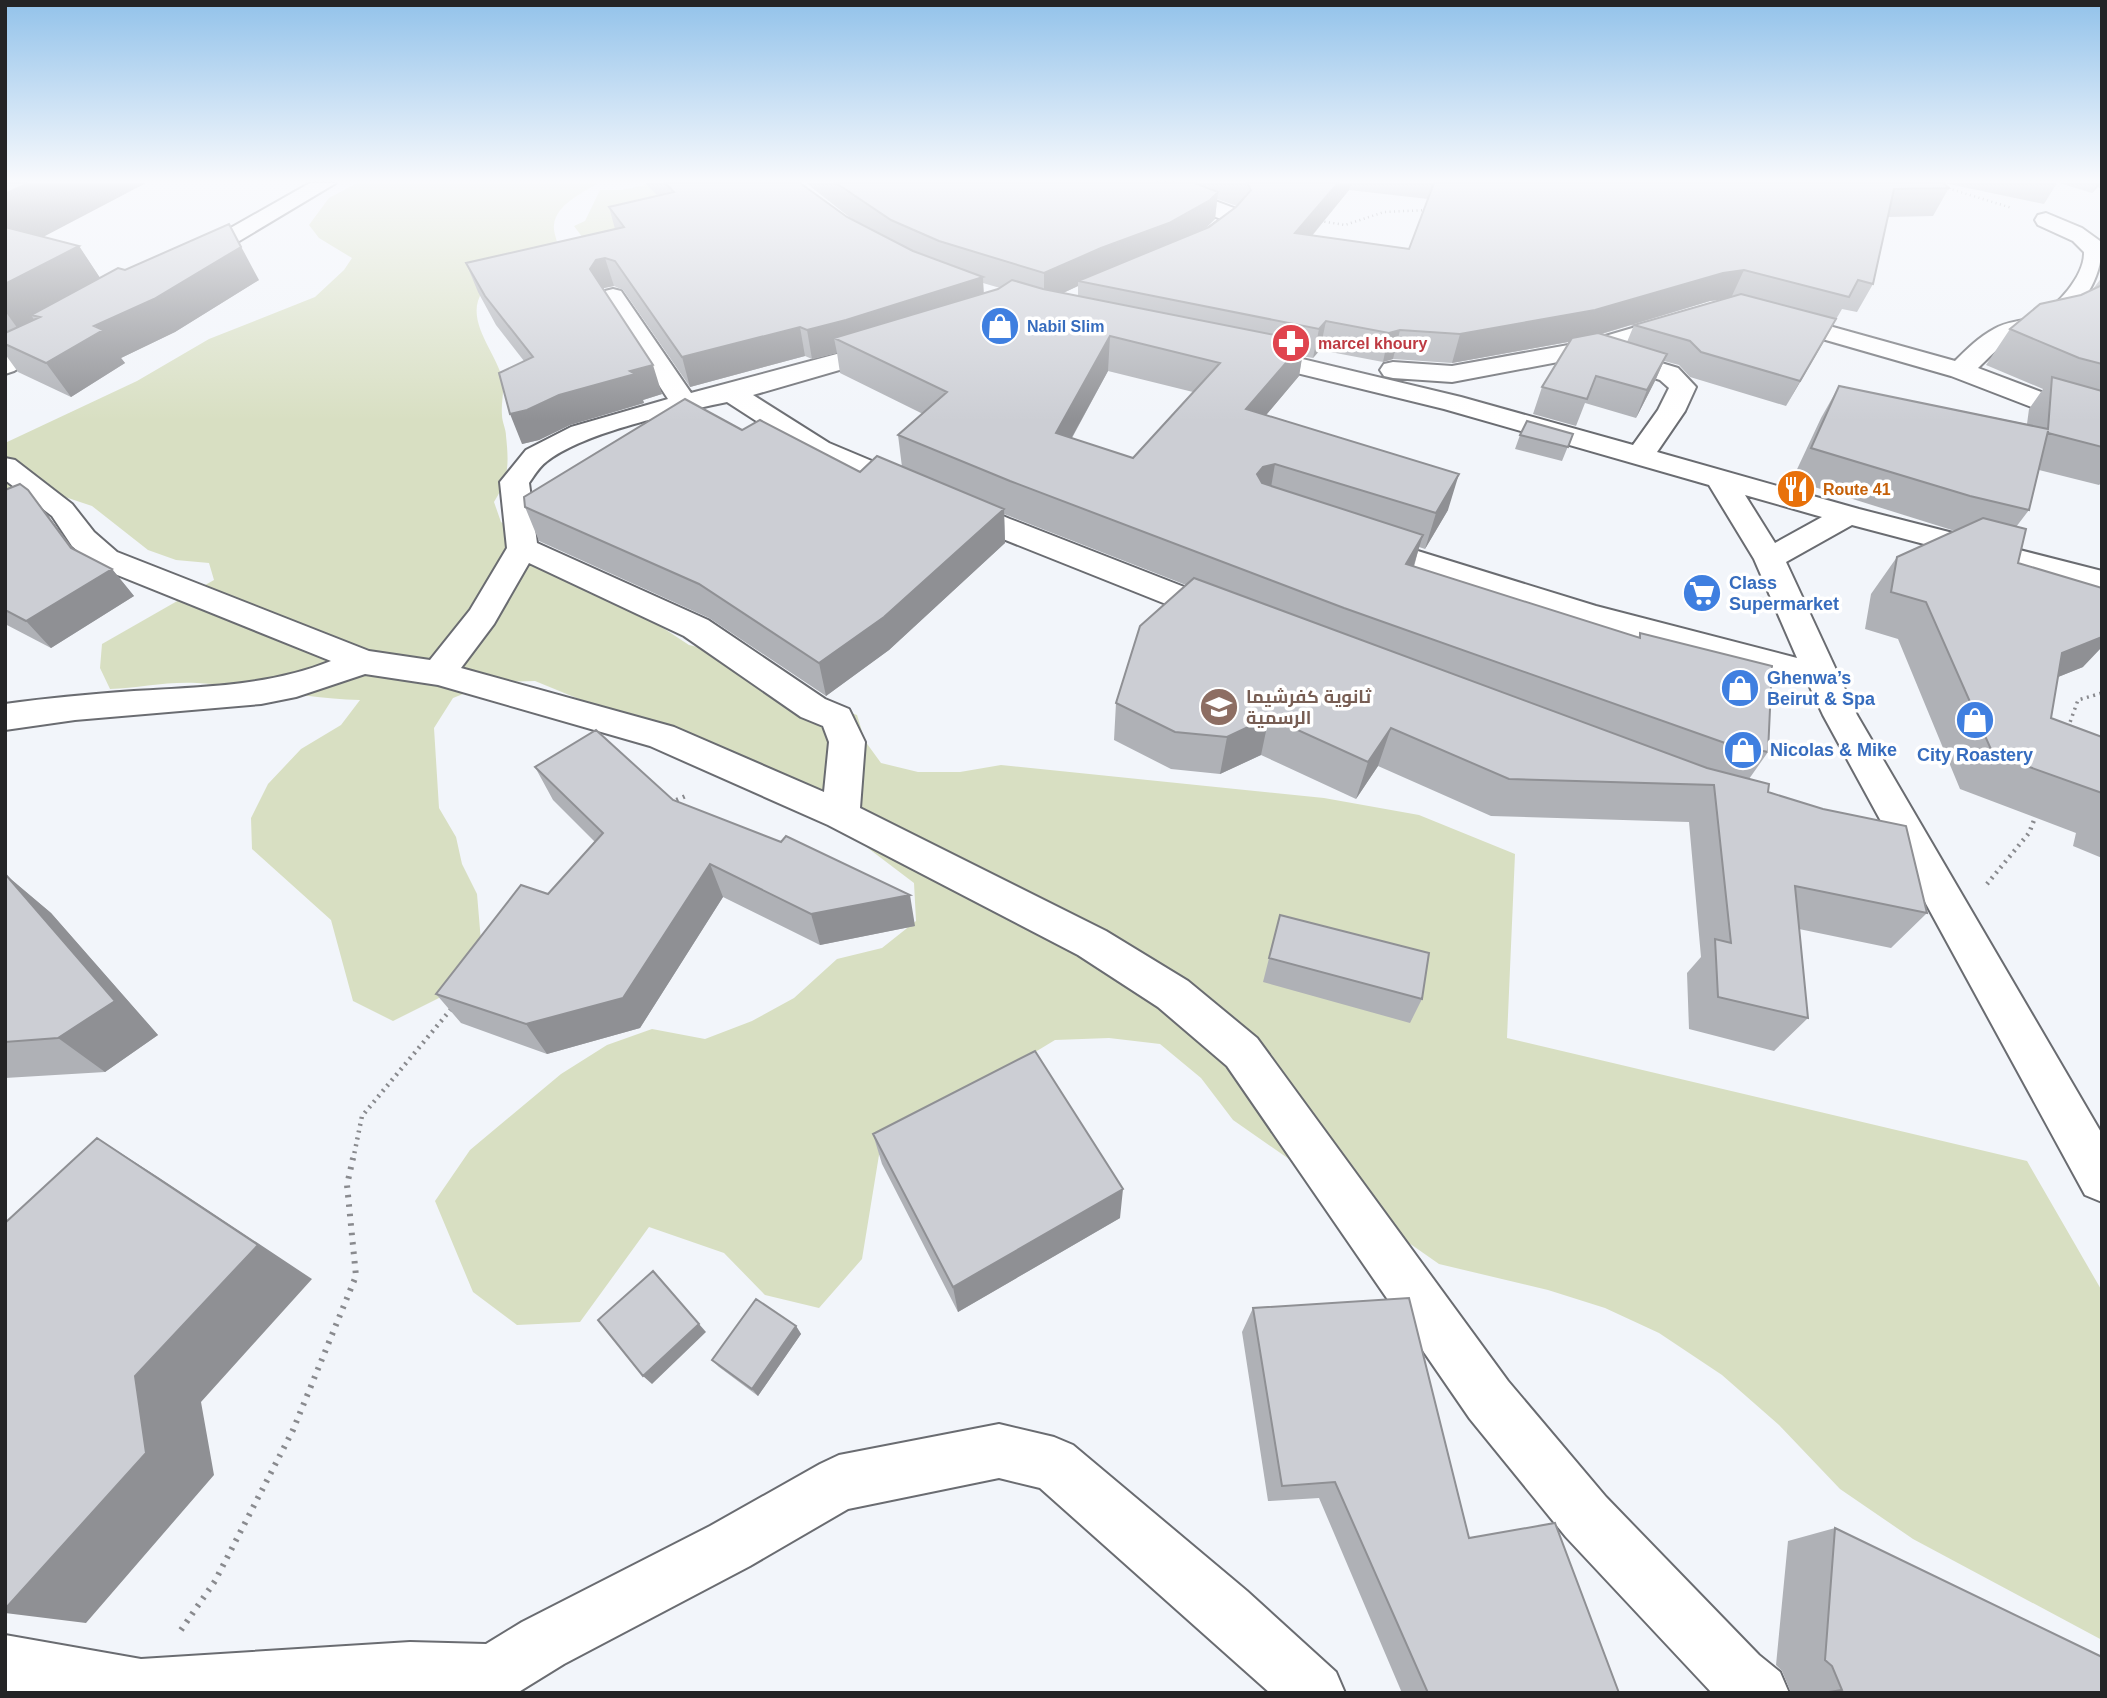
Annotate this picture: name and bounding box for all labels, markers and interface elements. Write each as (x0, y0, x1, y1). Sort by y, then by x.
shop icon: Nabil Slim (979, 305, 1021, 347)
place label: Nabil Slim (1027, 318, 1104, 335)
pharmacy icon: marcel khoury (1270, 322, 1312, 364)
place label: marcel khoury (1318, 335, 1427, 352)
restaurant icon: Route 41 (1775, 468, 1817, 510)
place label: Route 41 (1823, 481, 1891, 498)
supermarket icon: Class Supermarket (1681, 572, 1723, 614)
place label: Class Supermarket (1729, 573, 1839, 614)
shop icon: Ghenwa’s Beirut & Spa (1719, 667, 1761, 709)
place label: Ghenwa’s Beirut & Spa (1767, 668, 1876, 709)
school or university icon: ثانوية كفرشيما الرسمية (1198, 686, 1240, 728)
place label: ثانوية كفرشيما الرسمية (1246, 687, 1371, 729)
shop icon: City Roastery (1954, 699, 1996, 741)
shop icon: Nicolas & Mike (1722, 729, 1764, 771)
place label: Nicolas & Mike (1770, 740, 1897, 760)
place label: City Roastery (1917, 745, 2033, 765)

